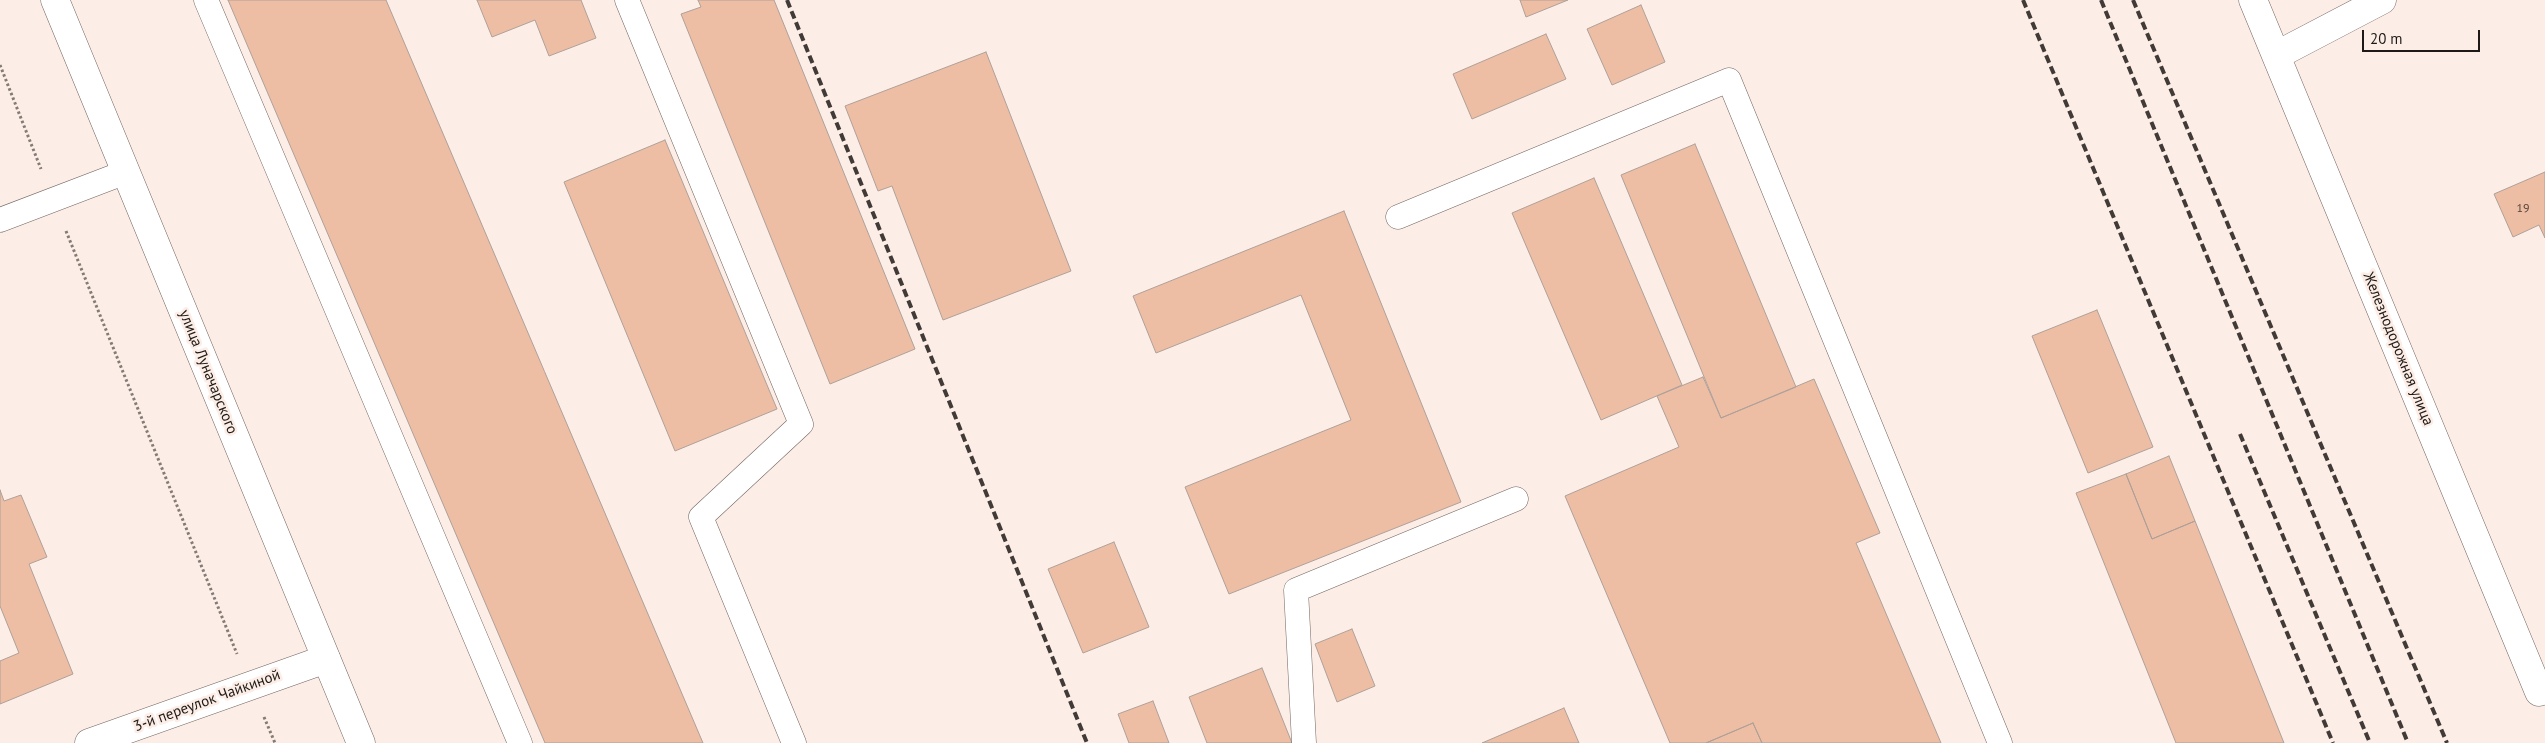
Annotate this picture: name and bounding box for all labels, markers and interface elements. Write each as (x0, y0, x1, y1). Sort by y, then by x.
scale bar (2365, 20, 2482, 52)
text: 20 m (2370, 29, 2403, 48)
house number: 19 (2516, 202, 2530, 216)
street label: Железнодорожная улица (2359, 270, 2437, 428)
street label: улица Луначарского (175, 307, 241, 437)
street label: 3-й переулок Чайкиной (131, 666, 283, 736)

